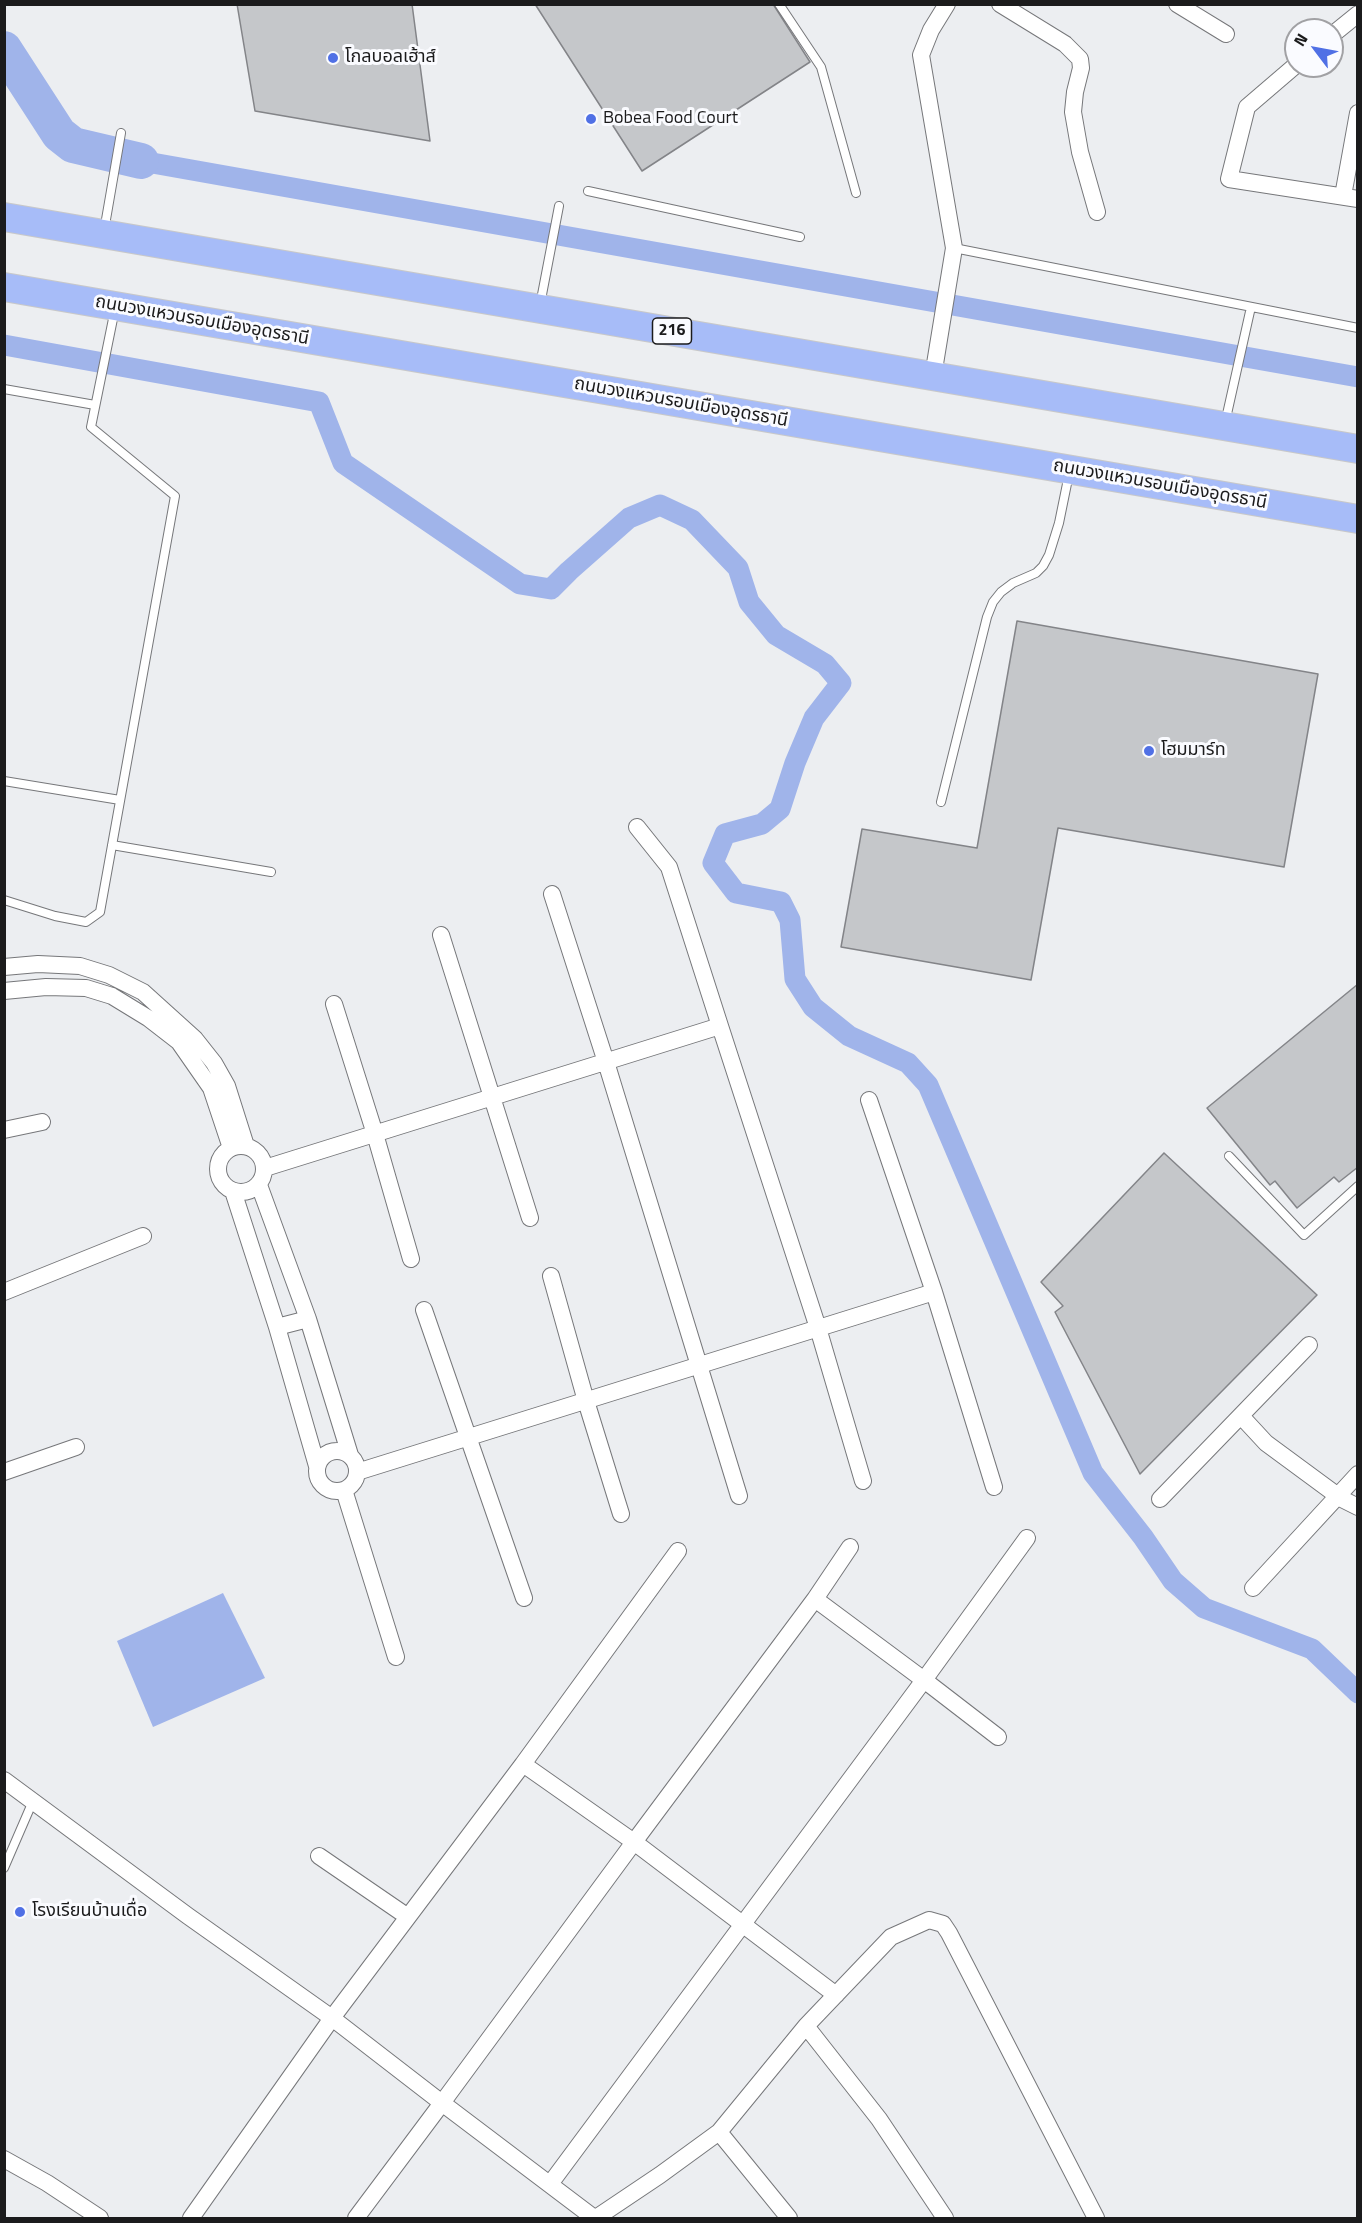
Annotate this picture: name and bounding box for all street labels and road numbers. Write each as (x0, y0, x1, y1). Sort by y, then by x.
street label: ถนนวงแหวนรอบเมืองอุดรธานี (93, 292, 311, 350)
road number: 216 (652, 318, 692, 344)
street label: ถนนวงแหวนรอบเมืองอุดรธานี (572, 374, 790, 432)
street label: ถนนวงแหวนรอบเมืองอุดรธานี (1051, 456, 1269, 514)

